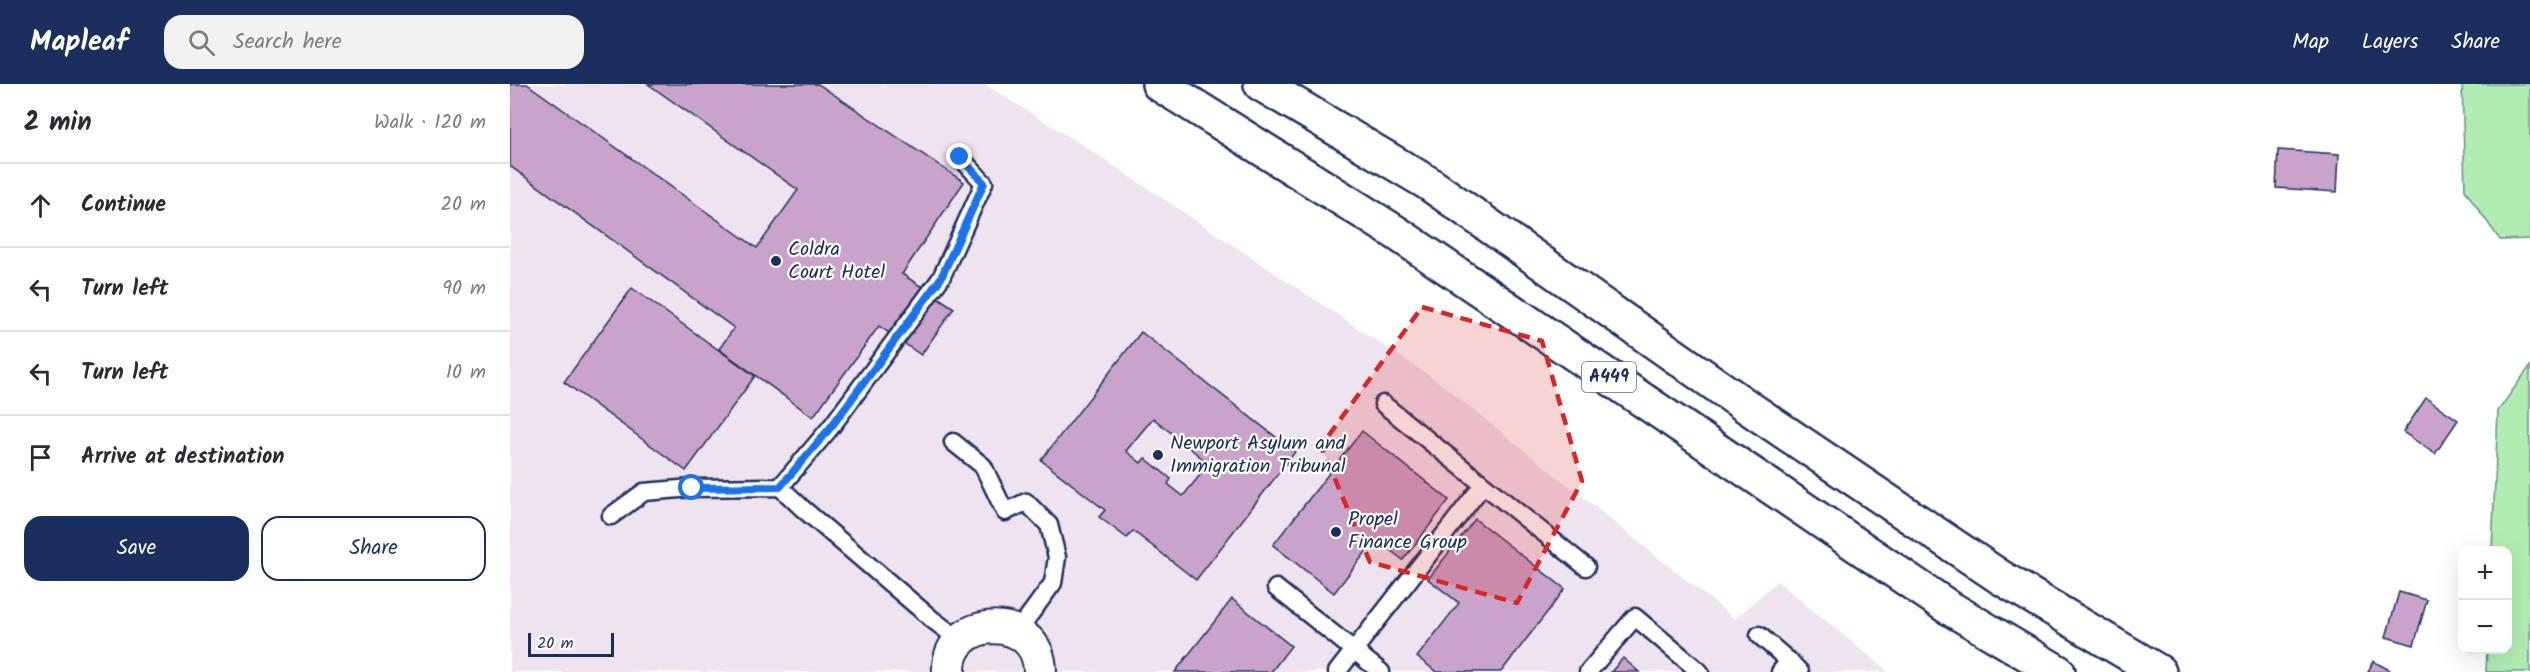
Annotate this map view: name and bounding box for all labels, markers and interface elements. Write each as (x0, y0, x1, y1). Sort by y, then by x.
search box (164, 15, 584, 69)
text: Mapleaf (30, 20, 128, 65)
text: Search here (233, 25, 342, 60)
icon: search (185, 26, 218, 59)
text: Map (2292, 26, 2329, 59)
text: Layers (2362, 26, 2418, 59)
text: Share (2451, 26, 2500, 59)
text: 2 min (24, 102, 92, 144)
text: Walk · 120 m (374, 107, 486, 139)
route end (946, 143, 972, 169)
text: Continue (81, 188, 166, 223)
icon: ahead (24, 189, 57, 222)
text: 20 m (440, 189, 486, 221)
place label: Coldra Court Hotel (788, 234, 885, 289)
marker: Coldra Court Hotel (769, 254, 783, 268)
text: Turn left (81, 272, 168, 307)
icon: left (24, 273, 57, 306)
text: 90 m (442, 273, 486, 305)
text: Turn left (81, 356, 168, 391)
icon: left (24, 357, 57, 390)
text: 10 m (446, 357, 486, 389)
road number: A449 (1582, 362, 1636, 392)
place label: Newport Asylum and Immigration Tribunal (1170, 428, 1347, 483)
text: Arrive at destination (81, 440, 284, 475)
icon: arrive (24, 441, 57, 474)
marker: Newport Asylum and Immigration Tribunal (1151, 448, 1165, 462)
route start (678, 474, 704, 500)
place label: Propel Finance Group (1348, 504, 1467, 559)
button: Save (24, 516, 249, 581)
button: Share (261, 516, 486, 581)
marker: Propel Finance Group (1329, 525, 1343, 539)
map controls (2458, 546, 2512, 654)
button: + (2458, 546, 2512, 600)
button: − (2458, 600, 2512, 654)
scale bar (528, 630, 614, 658)
text: 20 m (537, 631, 573, 656)

